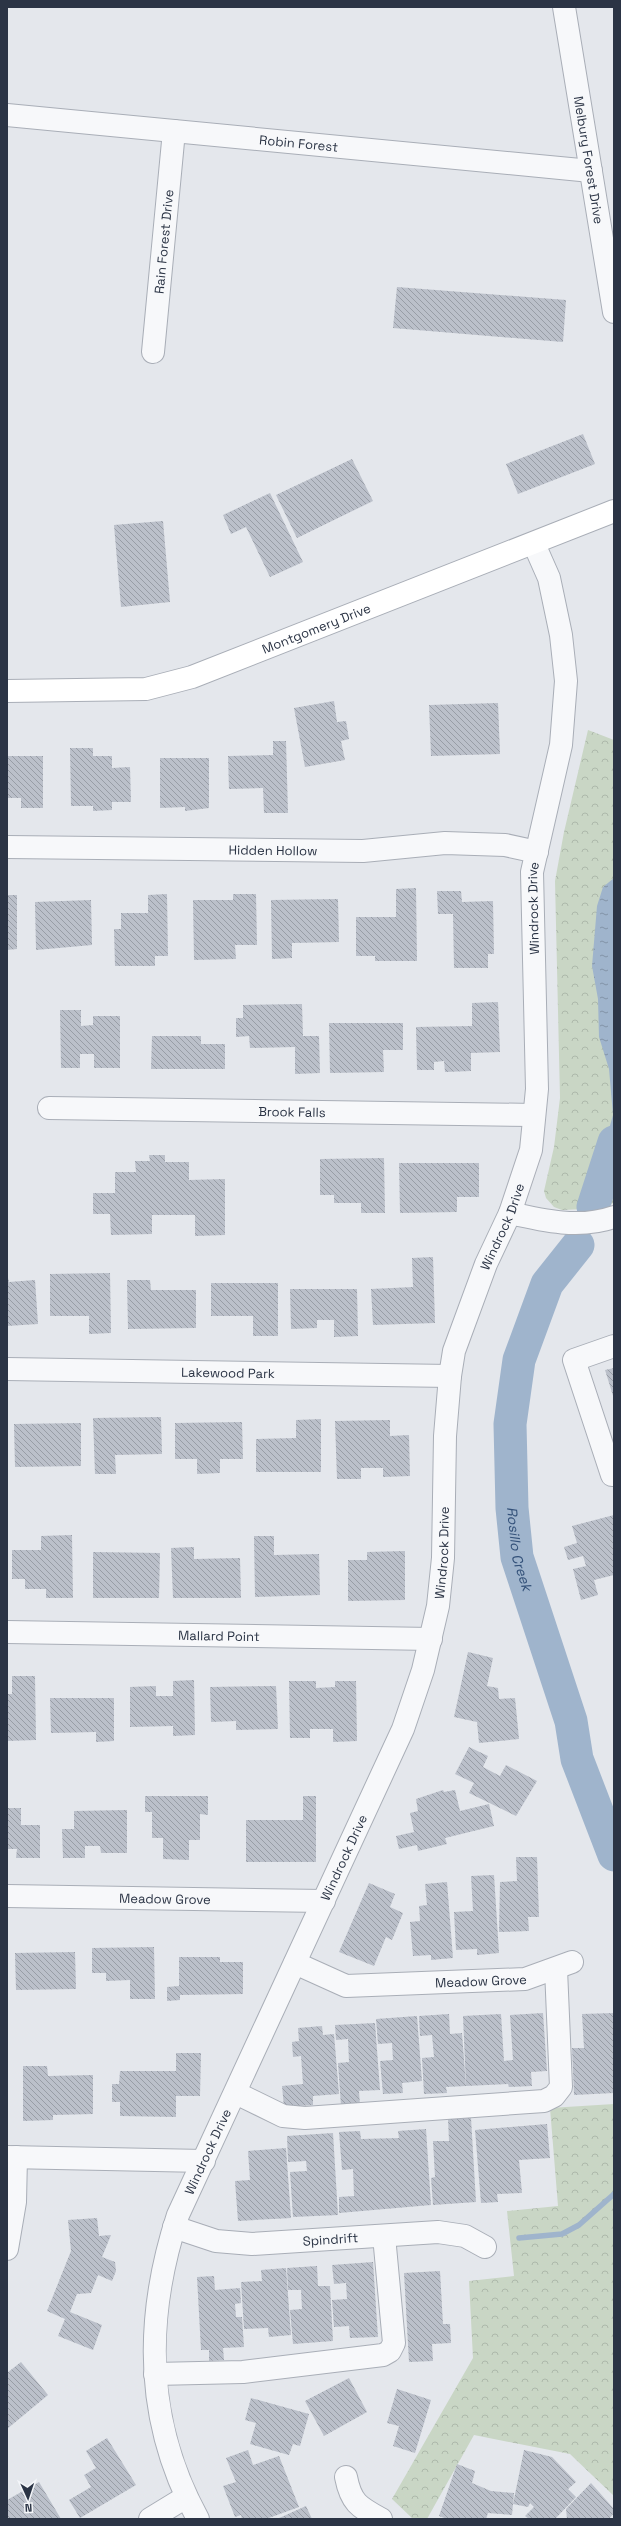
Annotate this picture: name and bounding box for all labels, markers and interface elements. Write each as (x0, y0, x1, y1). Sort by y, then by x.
street label: Melbury Forest Drive (570, 95, 607, 225)
street label: Robin Forest (258, 131, 339, 156)
street label: Rain Forest Drive (151, 189, 177, 295)
street label: Montgomery Drive (259, 600, 373, 658)
street label: Hidden Hollow (228, 841, 317, 859)
street label: Windrock Drive (524, 860, 543, 955)
street label: Brook Falls (258, 1103, 326, 1121)
street label: Windrock Drive (476, 1181, 528, 1273)
street label: Lakewood Park (181, 1364, 275, 1382)
street label: Windrock Drive (431, 1506, 453, 1600)
water label: Rosillo Creek (503, 1506, 537, 1595)
street label: Mallard Point (178, 1627, 260, 1645)
street label: Windrock Drive (317, 1812, 371, 1903)
street label: Meadow Grove (119, 1890, 211, 1908)
street label: Meadow Grove (435, 1971, 527, 1992)
street label: Windrock Drive (181, 2106, 235, 2197)
street label: Spindrift (302, 2229, 359, 2250)
north arrow (8, 2478, 48, 2518)
text: N (24, 2501, 33, 2515)

